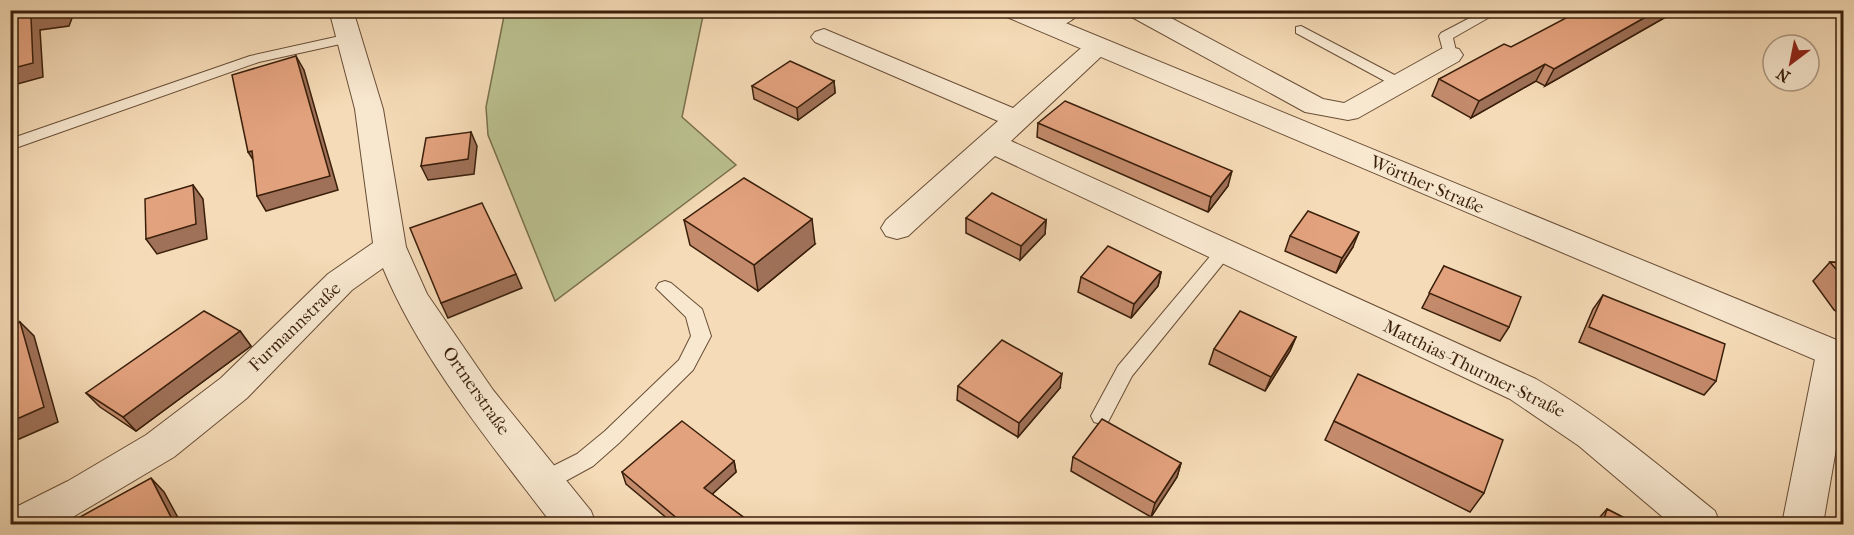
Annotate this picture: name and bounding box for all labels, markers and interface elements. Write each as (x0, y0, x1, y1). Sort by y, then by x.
north arrow (1761, 33, 1821, 93)
text: N (1772, 64, 1793, 87)
street label: Wörther Straße (1366, 151, 1487, 218)
street label: Furmannstraße (245, 278, 345, 376)
street label: Matthias-Thurmer-Straße (1380, 316, 1568, 422)
street label: Ortnerstraße (438, 343, 514, 439)

